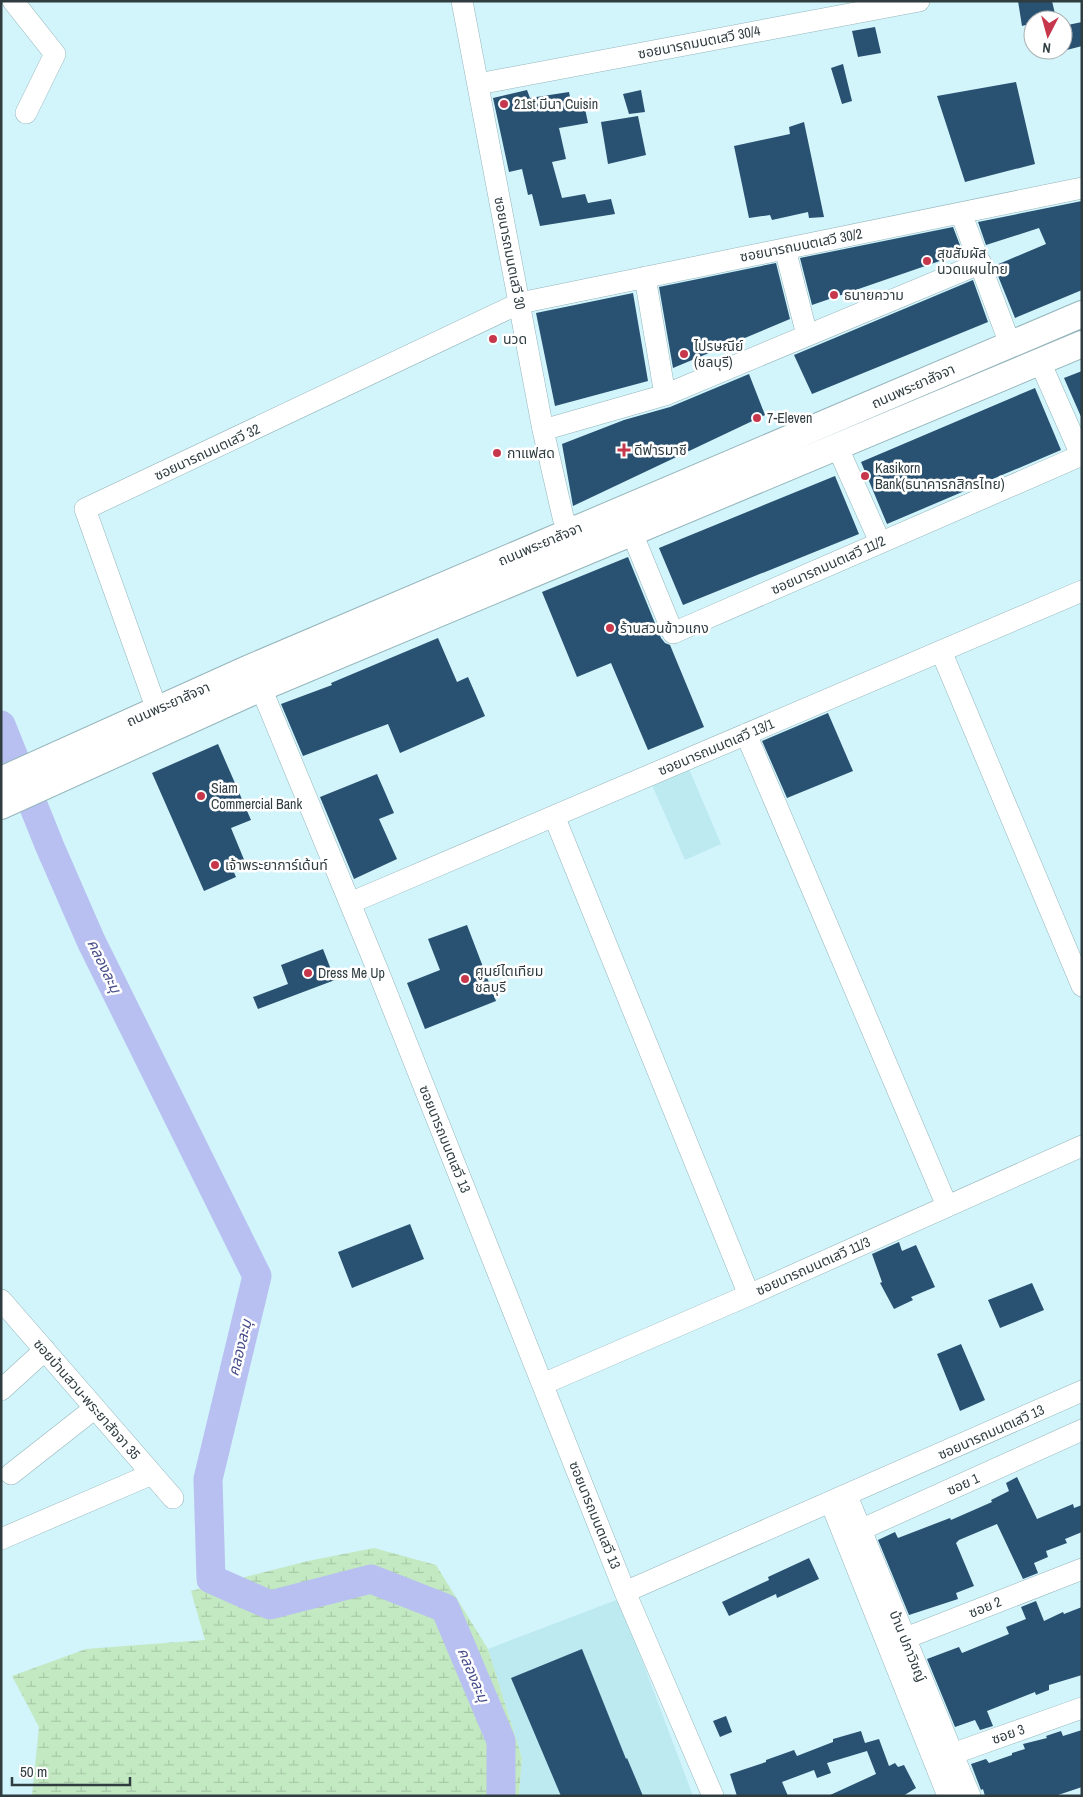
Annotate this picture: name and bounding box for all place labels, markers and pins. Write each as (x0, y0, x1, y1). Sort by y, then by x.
place label: 21st มีนา Cuisin (514, 95, 598, 113)
marker: 21st มีนา Cuisin (498, 98, 510, 110)
place label: สุขสัมผัส นวดแผนไทย (937, 244, 1008, 278)
marker: สุขสัมผัส นวดแผนไทย (921, 255, 933, 267)
place label: ธนายความ (844, 286, 904, 304)
marker: ธนายความ (828, 289, 840, 301)
place label: นวด (503, 330, 527, 348)
marker: นวด (487, 333, 499, 345)
place label: ไปรษณีย์ (ชลบุรี) (693, 337, 744, 371)
marker: ไปรษณีย์ (ชลบุรี) (678, 348, 690, 360)
place label: 7-Eleven (767, 409, 812, 427)
marker: 7-Eleven (751, 412, 763, 424)
place label: ดีฟารมาซี (634, 441, 687, 459)
place label: กาแฟสด (507, 444, 555, 462)
marker: ดีฟารมาซี (618, 444, 630, 456)
marker: กาแฟสด (491, 447, 503, 459)
place label: Kasikorn Bank(ธนาคารกสิกรไทย) (875, 459, 1005, 493)
marker: Kasikorn Bank(ธนาคารกสิกรไทย) (859, 470, 871, 482)
place label: ร้านสวนข้าวแกง (620, 619, 709, 637)
marker: ร้านสวนข้าวแกง (604, 622, 616, 634)
place label: Siam Commercial Bank (211, 779, 302, 813)
marker: Siam Commercial Bank (195, 790, 207, 802)
place label: เจ้าพระยาการ์เด้นท์ (225, 856, 328, 874)
marker: เจ้าพระยาการ์เด้นท์ (209, 859, 221, 871)
place label: ศูนย์ไตเทียม ชลบุรี (475, 962, 543, 996)
place label: Dress Me Up (318, 964, 385, 982)
marker: Dress Me Up (302, 967, 314, 979)
marker: ศูนย์ไตเทียม ชลบุรี (459, 973, 471, 985)

